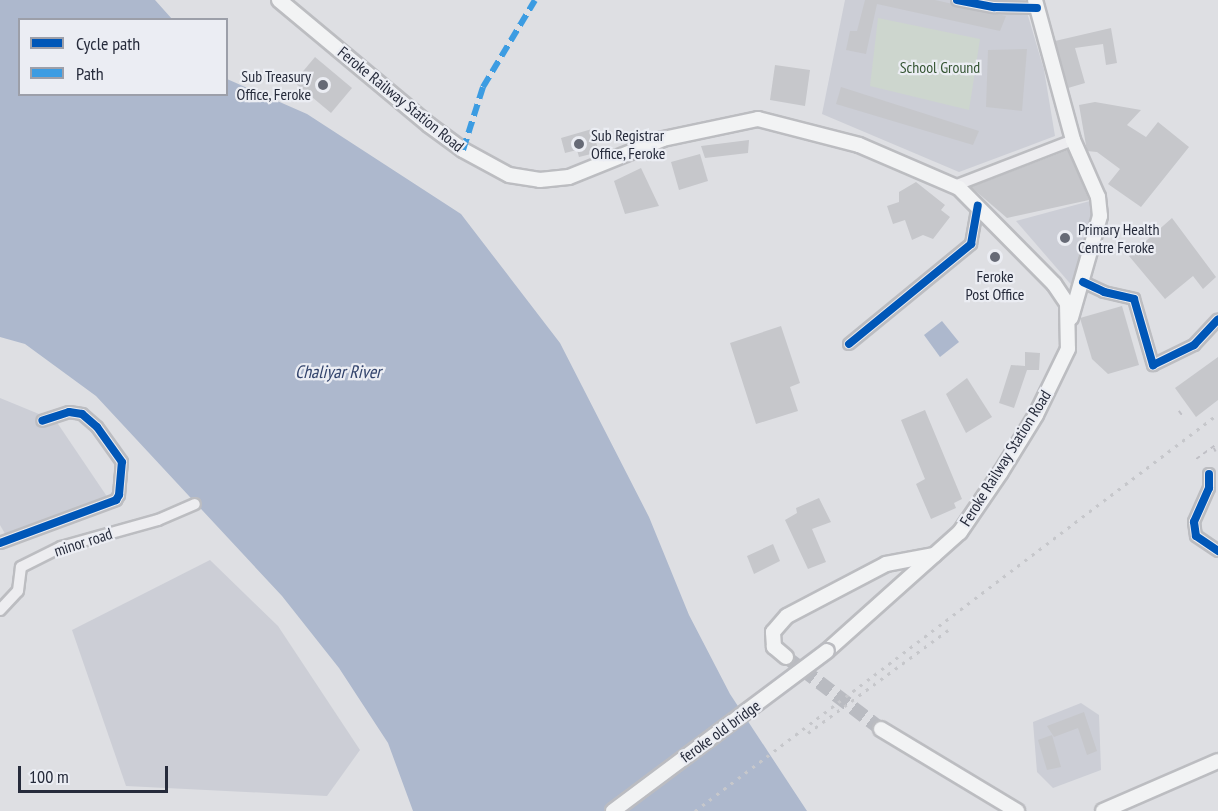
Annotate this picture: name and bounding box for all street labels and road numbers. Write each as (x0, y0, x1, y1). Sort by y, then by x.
street label: Feroke Railway Station Road (334, 42, 468, 156)
street label: Feroke Railway Station Road (955, 386, 1055, 530)
street label: minor road (51, 524, 115, 560)
street label: feroke old bridge (676, 696, 764, 766)

